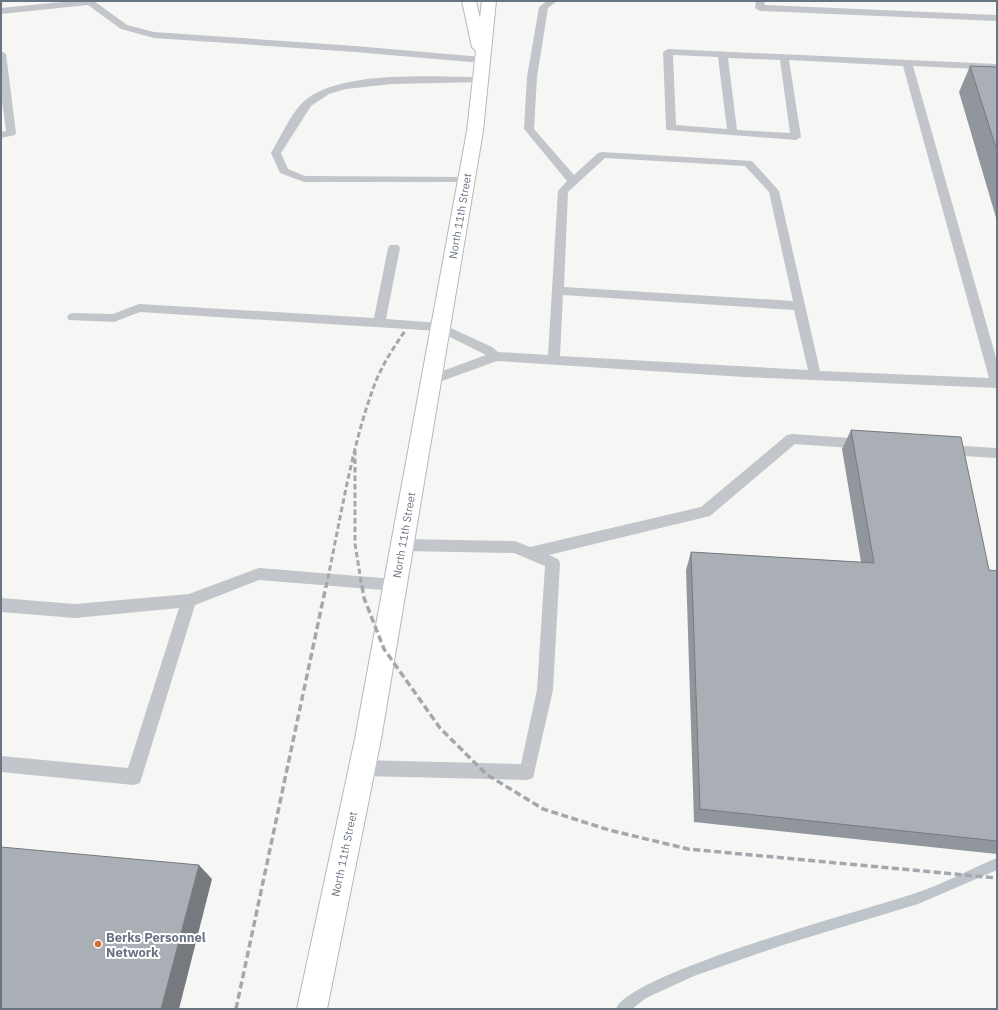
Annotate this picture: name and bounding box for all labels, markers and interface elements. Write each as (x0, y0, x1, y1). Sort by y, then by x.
street label: North 11th Street (446, 172, 474, 260)
street label: North 11th Street (390, 491, 418, 579)
street label: North 11th Street (328, 810, 360, 898)
place label: Berks Personnel Network (106, 929, 206, 961)
marker: Berks Personnel Network (93, 939, 103, 949)

